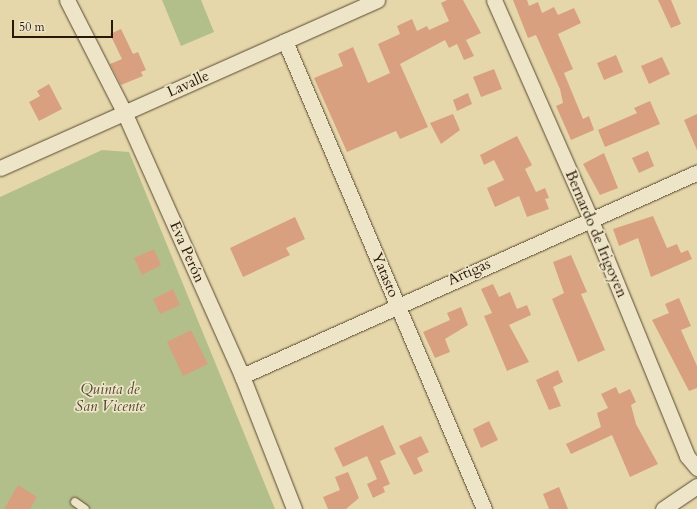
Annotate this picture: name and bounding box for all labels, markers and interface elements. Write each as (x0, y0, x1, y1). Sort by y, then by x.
scale bar (14, 12, 115, 38)
text: 50 m (19, 19, 45, 35)
street label: Lavalle (164, 67, 212, 101)
street label: Bernardo de Irigoyen (561, 168, 631, 300)
street label: Eva Perón (166, 219, 208, 285)
street label: Yatasto (368, 250, 402, 300)
street label: Artigas (445, 255, 493, 289)
park label: Quinta de San Vicente (75, 380, 145, 415)

